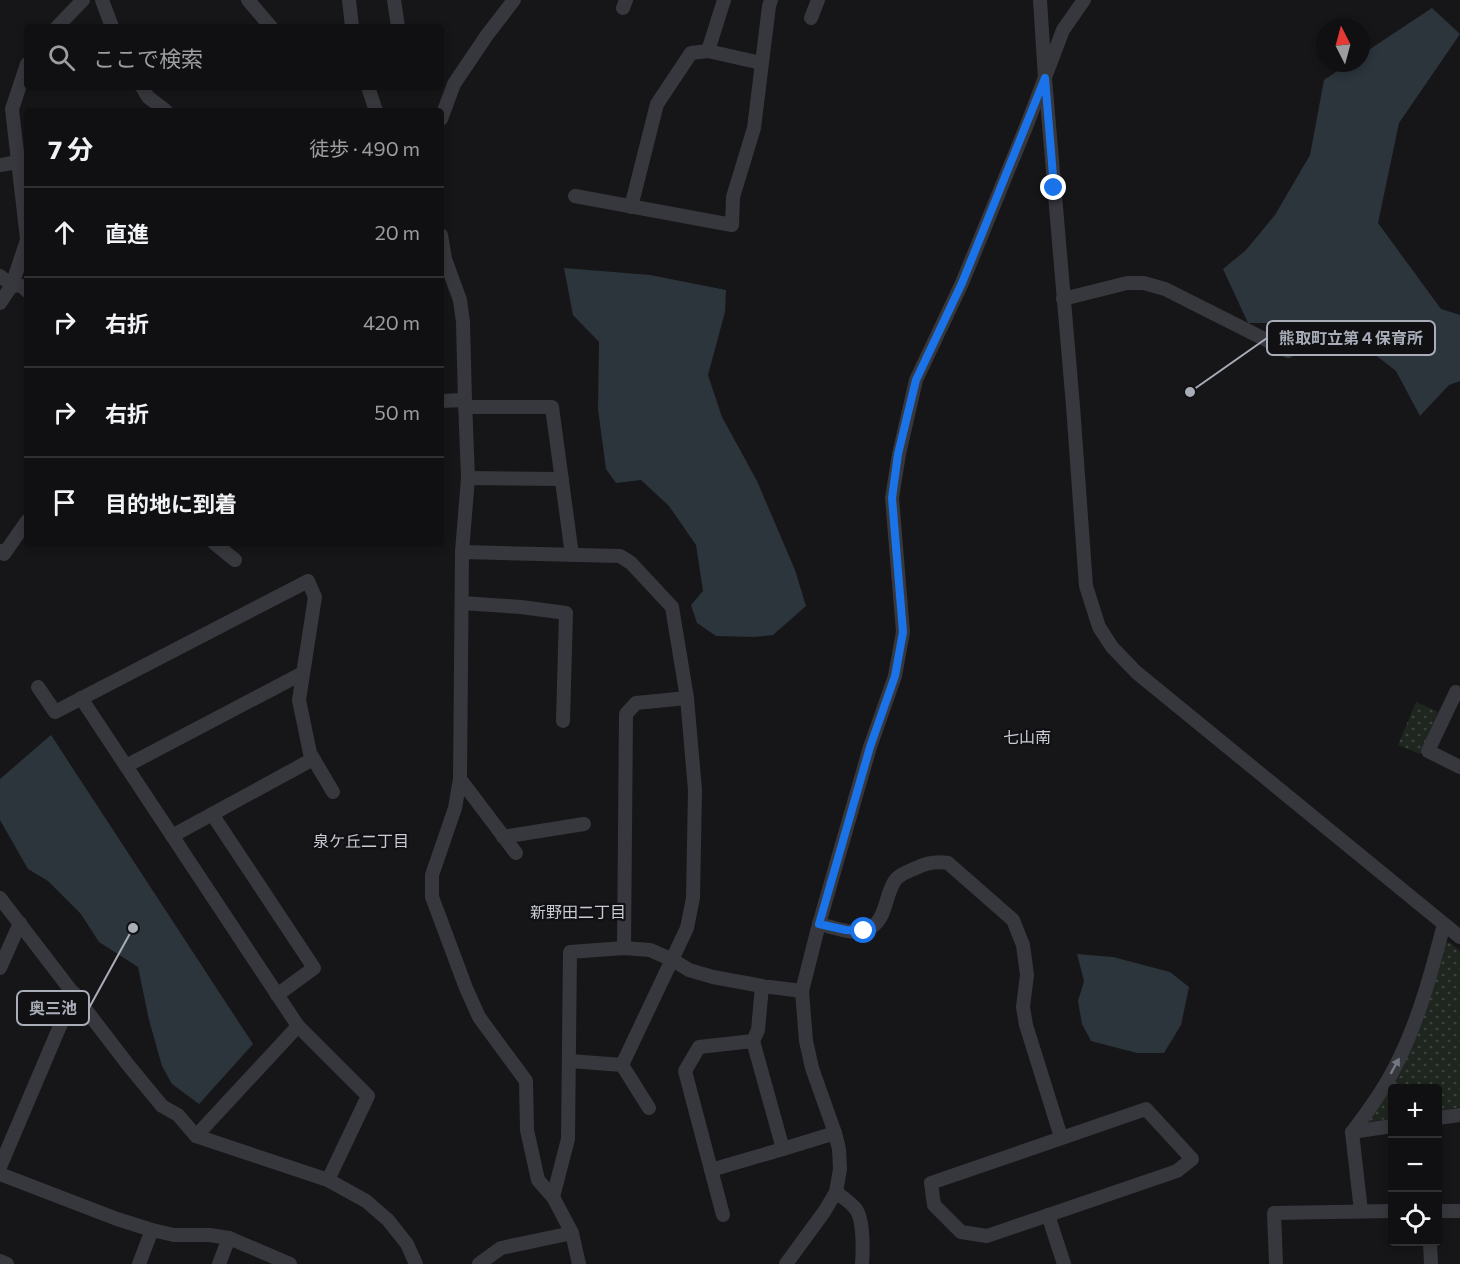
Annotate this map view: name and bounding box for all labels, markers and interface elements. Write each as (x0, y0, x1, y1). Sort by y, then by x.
north arrow (1316, 18, 1370, 72)
search box (24, 24, 444, 90)
icon: search (45, 41, 78, 74)
text: ここで検索 (93, 45, 203, 72)
text: 7 分 (48, 133, 93, 164)
text: 徒歩 · 490 m (309, 136, 420, 160)
route end (1040, 174, 1066, 200)
icon: ahead (48, 216, 81, 249)
text: 直進 (105, 220, 149, 247)
text: 20 m (375, 220, 420, 244)
icon: right (48, 306, 81, 339)
text: 右折 (105, 310, 149, 337)
text: 420 m (363, 310, 420, 334)
callout: 熊取町立第４保育所 (1267, 321, 1435, 355)
text: 熊取町立第４保育所 (1279, 328, 1423, 347)
icon: right (48, 396, 81, 429)
text: 右折 (105, 400, 149, 427)
text: 50 m (374, 400, 420, 424)
icon: arrive (48, 486, 81, 519)
text: 目的地に到着 (105, 490, 237, 517)
district label: 七山南 (1003, 727, 1051, 746)
district label: 泉ケ丘二丁目 (313, 831, 409, 850)
district label: 新野田二丁目 (530, 902, 626, 921)
route start (850, 917, 876, 943)
callout: 奥三池 (17, 991, 89, 1025)
text: 奥三池 (29, 998, 77, 1017)
one-way arrow (1390, 1057, 1400, 1074)
map controls (1388, 1084, 1442, 1246)
button: + (1388, 1084, 1442, 1138)
button: − (1388, 1138, 1442, 1192)
button: locate (1388, 1192, 1442, 1246)

